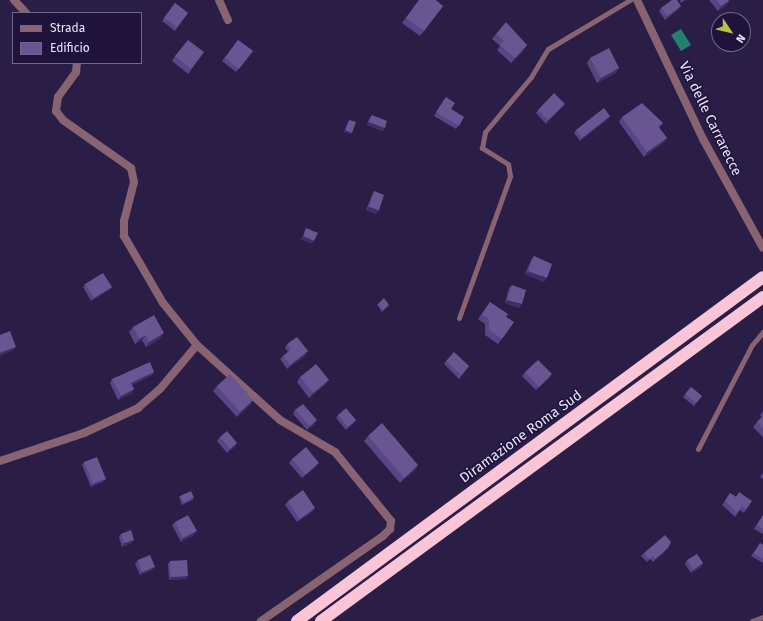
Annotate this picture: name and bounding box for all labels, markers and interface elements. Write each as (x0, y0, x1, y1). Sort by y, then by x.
legend (12, 12, 142, 64)
north arrow (711, 12, 751, 52)
text: Strada (50, 21, 85, 35)
text: N (733, 32, 748, 45)
text: Edificio (50, 41, 90, 55)
street label: Via delle Carrarecce (675, 59, 745, 179)
street label: Diramazione Roma Sud (457, 387, 585, 487)

